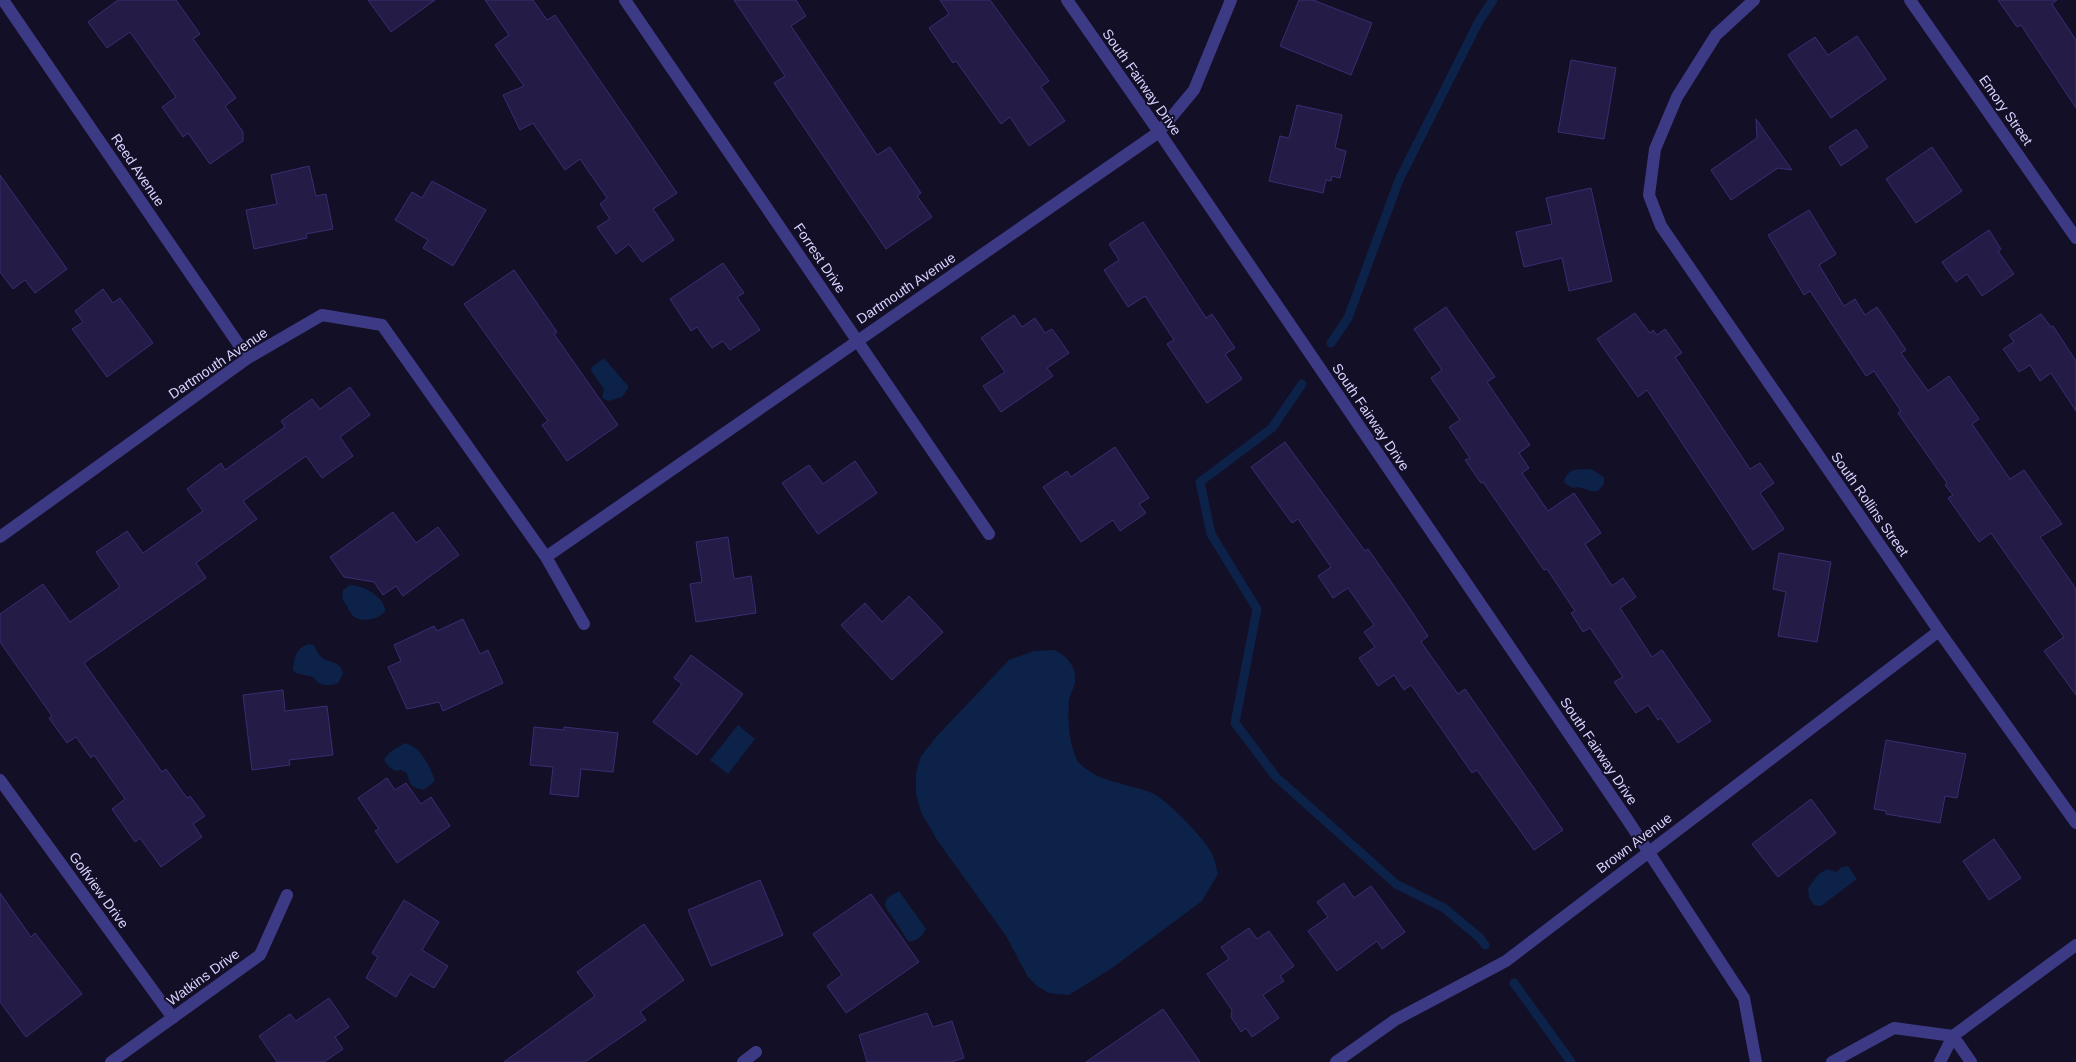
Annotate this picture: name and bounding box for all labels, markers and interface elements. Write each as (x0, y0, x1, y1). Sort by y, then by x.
street label: South Fairway Drive (1099, 26, 1185, 138)
street label: Emory Street (1976, 72, 2036, 148)
street label: Reed Avenue (108, 131, 168, 209)
street label: Forrest Drive (791, 220, 849, 296)
street label: Dartmouth Avenue (854, 249, 959, 327)
street label: Dartmouth Avenue (166, 324, 271, 402)
street label: South Fairway Drive (1329, 360, 1413, 474)
street label: South Rollins Street (1828, 449, 1912, 559)
street label: South Fairway Drive (1557, 694, 1641, 808)
street label: Brown Avenue (1593, 809, 1675, 876)
street label: Golfview Drive (66, 849, 132, 931)
street label: Watkins Drive (164, 945, 243, 1009)

